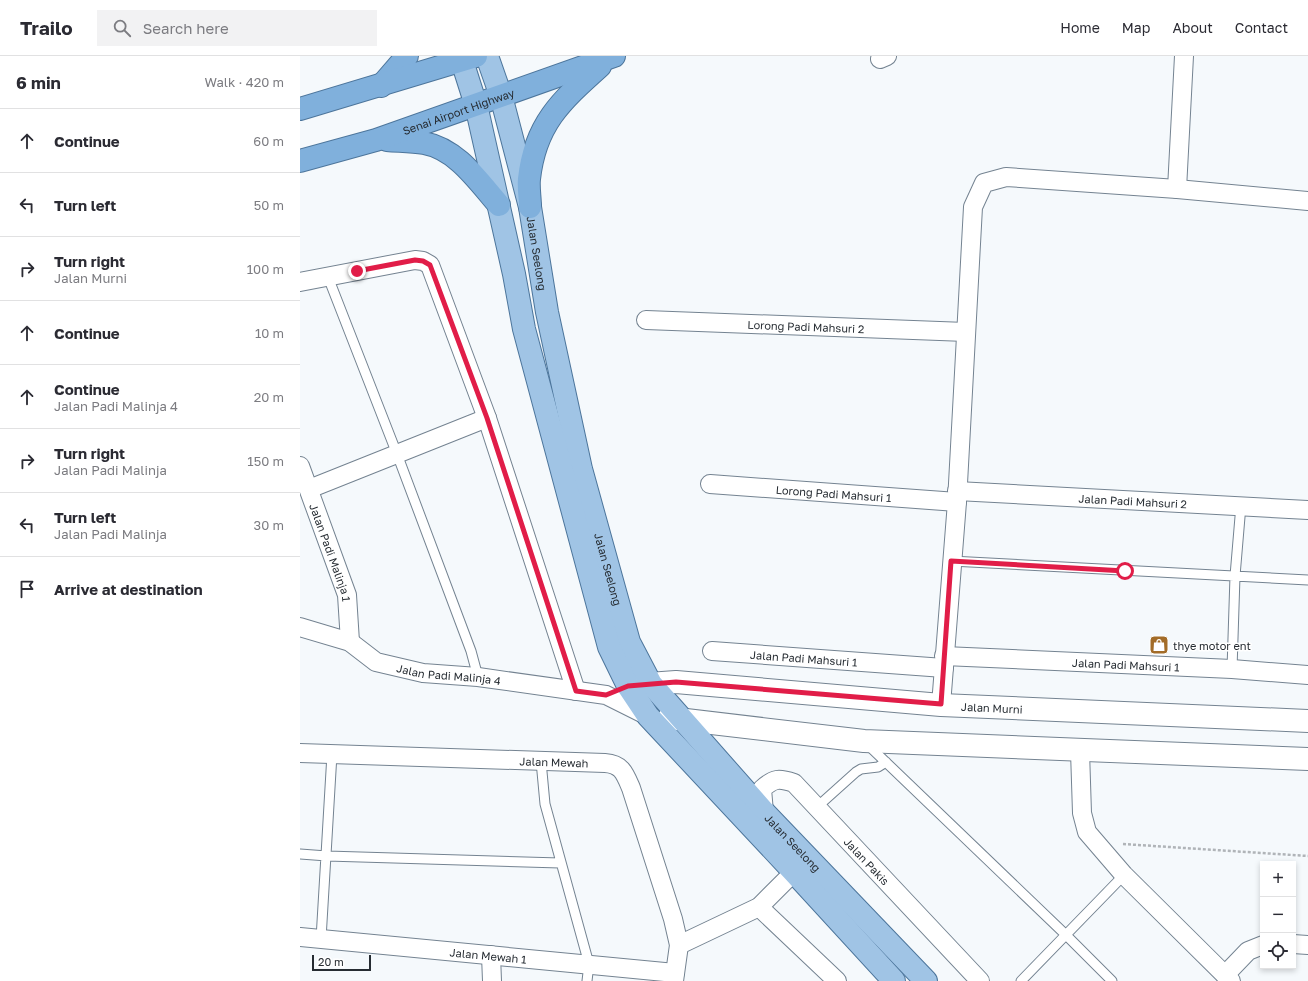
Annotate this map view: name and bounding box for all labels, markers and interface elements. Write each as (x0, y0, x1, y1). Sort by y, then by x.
search box (97, 10, 377, 46)
text: Trailo (20, 16, 73, 39)
icon: search (111, 17, 133, 39)
text: Search here (143, 19, 229, 37)
text: Home (1060, 19, 1100, 36)
text: Map (1122, 19, 1150, 36)
text: About (1172, 19, 1213, 36)
text: Contact (1235, 19, 1288, 36)
text: 6 min (16, 72, 61, 93)
text: Walk · 420 m (205, 74, 284, 90)
street label: Senai Airport Highway (401, 85, 516, 137)
icon: ahead (16, 130, 38, 152)
text: Continue (54, 132, 120, 150)
text: 60 m (253, 133, 284, 149)
icon: left (16, 194, 38, 216)
text: Turn left (54, 196, 116, 214)
text: 50 m (254, 197, 284, 213)
street label: Jalan Seelong (525, 215, 550, 291)
text: Turn right (54, 252, 125, 270)
icon: right (16, 258, 38, 280)
text: 100 m (247, 261, 284, 277)
route end (348, 262, 366, 280)
text: Jalan Murni (54, 270, 127, 286)
street label: Lorong Padi Mahsuri 2 (747, 317, 865, 335)
icon: ahead (16, 322, 38, 344)
text: Continue (54, 324, 120, 342)
text: 10 m (255, 325, 284, 341)
text: Continue (54, 380, 120, 398)
icon: ahead (16, 386, 38, 408)
text: 20 m (254, 389, 284, 405)
text: Jalan Padi Malinja 4 (54, 398, 178, 414)
text: Turn right (54, 444, 125, 462)
icon: right (16, 450, 38, 472)
text: 150 m (247, 453, 284, 469)
text: Jalan Padi Malinja (54, 462, 167, 478)
street label: Lorong Padi Mahsuri 1 (775, 482, 892, 504)
street label: Jalan Padi Mahsuri 2 (1078, 491, 1187, 510)
street label: Jalan Padi Malinja 1 (308, 502, 354, 602)
text: Turn left (54, 508, 116, 526)
icon: left (16, 514, 38, 536)
text: 30 m (254, 517, 284, 533)
text: Jalan Padi Malinja (54, 526, 167, 542)
street label: Jalan Seelong (592, 531, 625, 607)
route start (1116, 562, 1134, 580)
icon: arrive (16, 578, 38, 600)
text: Arrive at destination (54, 580, 203, 598)
shop icon: thye motor ent (1148, 634, 1170, 656)
place label: thye motor ent (1173, 639, 1251, 652)
street label: Jalan Padi Mahsuri 1 (750, 647, 858, 668)
street label: Jalan Padi Mahsuri 1 (1072, 655, 1180, 673)
street label: Jalan Padi Malinja 4 (395, 661, 502, 687)
street label: Jalan Murni (961, 699, 1023, 715)
street label: Jalan Mewah (519, 754, 589, 769)
street label: Jalan Seelong (763, 811, 824, 874)
street label: Jalan Pakis (842, 835, 892, 887)
map controls (1260, 861, 1296, 969)
button: + (1260, 861, 1296, 897)
button: − (1260, 897, 1296, 933)
button: locate (1260, 933, 1296, 969)
street label: Jalan Mewah 1 (449, 945, 527, 965)
scale bar (312, 953, 371, 972)
text: 20 m (318, 955, 344, 968)

